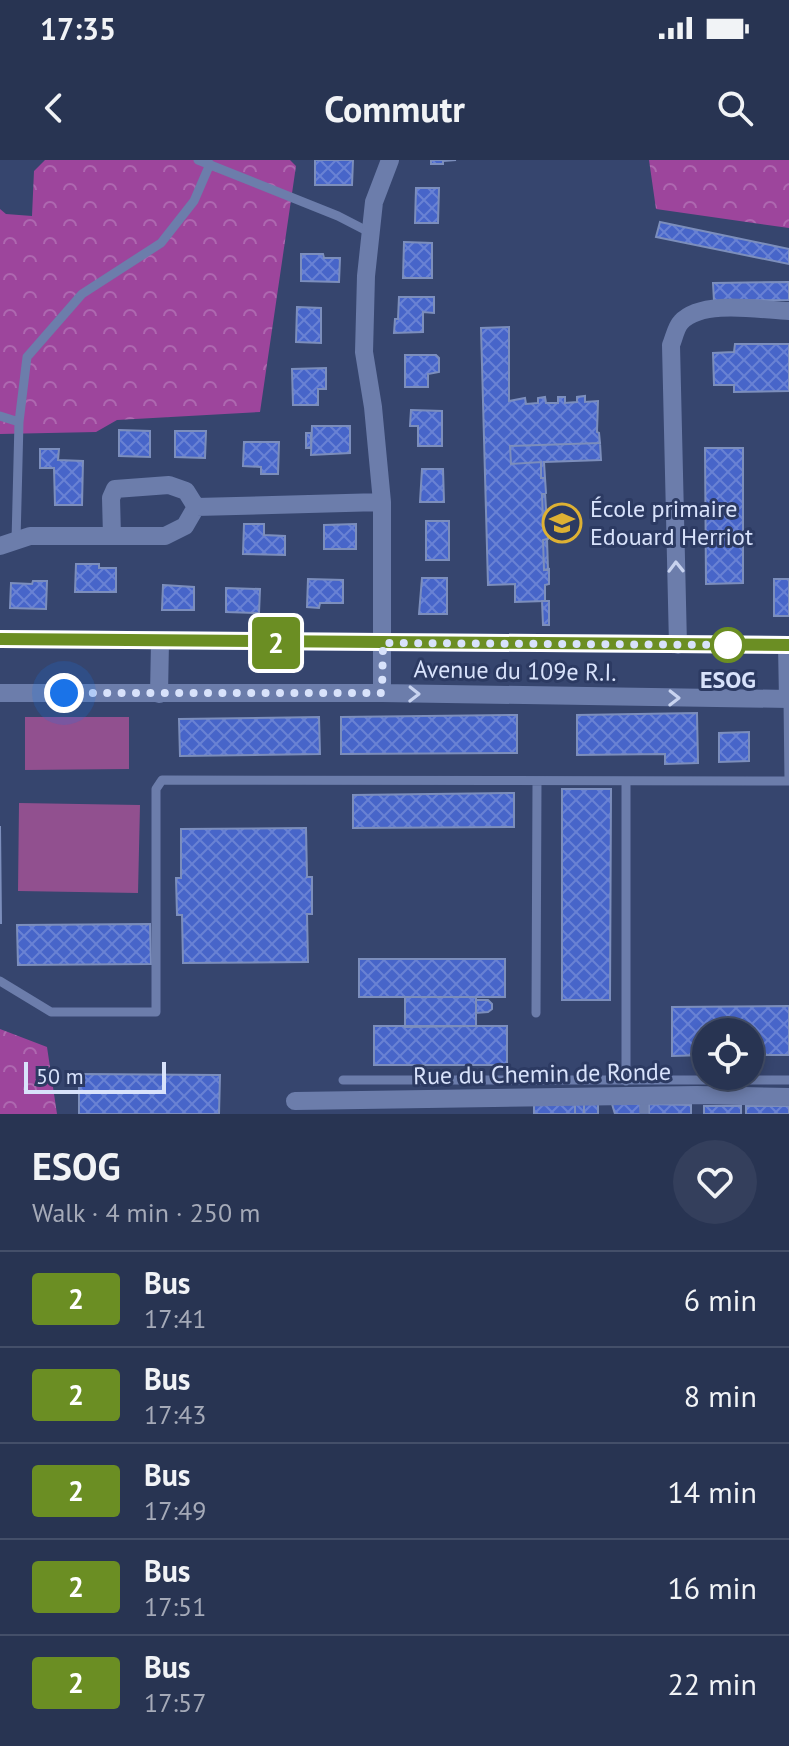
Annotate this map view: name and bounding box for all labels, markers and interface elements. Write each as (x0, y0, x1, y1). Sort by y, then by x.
text: 17:35 (40, 9, 116, 48)
text: Commutr (324, 85, 465, 132)
icon: back (32, 86, 76, 130)
icon: search (713, 86, 757, 130)
place label: École primaire Edouard Herriot (590, 493, 753, 552)
school or university icon: École primaire Edouard Herriot (541, 502, 583, 544)
one-way arrow (668, 560, 685, 573)
line badge: 2 (250, 617, 302, 669)
text: 2 (268, 624, 284, 661)
marker: ESOG (711, 628, 745, 662)
street label: Avenue du 109e R.I. (413, 653, 617, 688)
place label: ESOG (700, 664, 756, 695)
your location (44, 673, 84, 713)
one-way arrow (408, 685, 421, 703)
one-way arrow (668, 689, 681, 706)
map controls (692, 1018, 764, 1090)
button: locate (692, 1018, 764, 1090)
street label: Rue du Chemin de Ronde (413, 1056, 671, 1091)
scale bar (24, 1058, 166, 1094)
text: 50 m (36, 1062, 84, 1090)
button: heart (673, 1140, 757, 1224)
text: ESOG (32, 1141, 121, 1190)
text: Walk · 4 min · 250 m (32, 1196, 260, 1229)
text: Bus (144, 1263, 191, 1302)
text: 2 (68, 1280, 84, 1317)
text: 6 min (684, 1280, 757, 1319)
text: 17:41 (144, 1302, 206, 1335)
text: Bus (144, 1359, 191, 1398)
text: 2 (68, 1376, 84, 1413)
text: 8 min (684, 1376, 757, 1415)
text: 17:43 (144, 1398, 206, 1431)
text: Bus (144, 1455, 191, 1494)
text: 2 (68, 1472, 84, 1509)
text: 14 min (667, 1472, 757, 1511)
text: 17:49 (144, 1494, 206, 1527)
text: Bus (144, 1551, 191, 1590)
text: 2 (68, 1568, 84, 1605)
text: 16 min (667, 1568, 757, 1607)
text: 17:51 (144, 1590, 206, 1623)
text: Bus (144, 1647, 191, 1686)
text: 2 (68, 1664, 84, 1701)
text: 22 min (667, 1664, 757, 1703)
text: 17:57 (144, 1686, 206, 1719)

